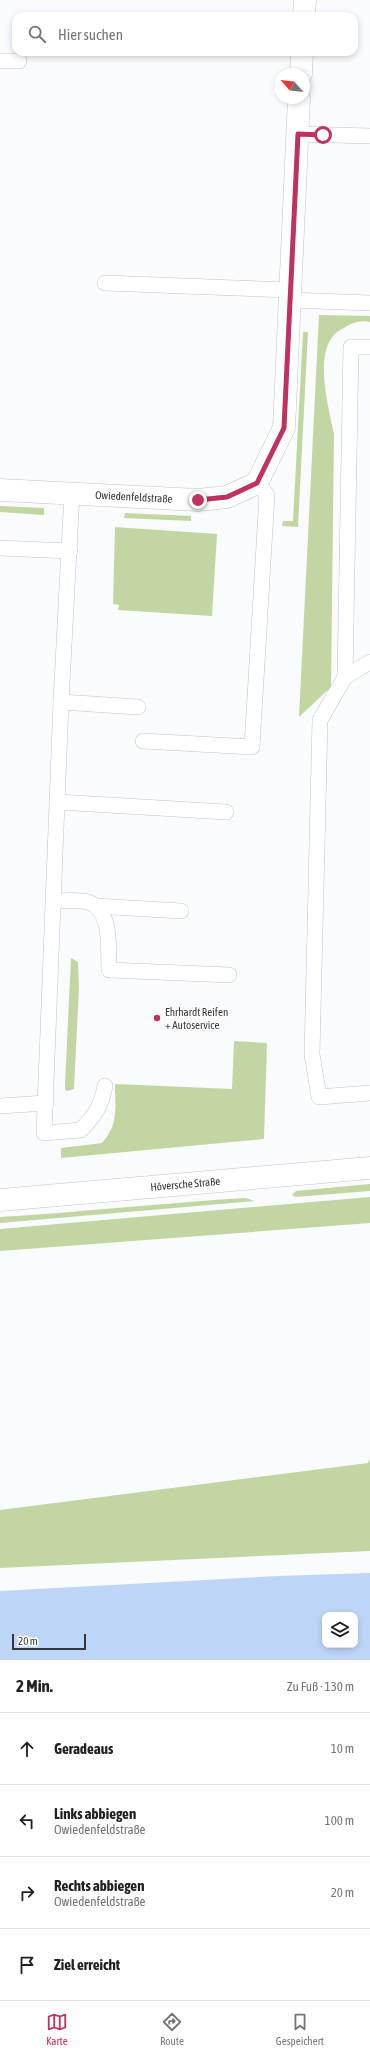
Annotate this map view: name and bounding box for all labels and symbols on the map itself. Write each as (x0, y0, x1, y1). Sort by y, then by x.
north arrow (274, 68, 310, 104)
route start (314, 126, 332, 144)
street label: Owiedenfeldstraße (95, 489, 173, 505)
route end (189, 491, 207, 509)
place label: Ehrhardt Reifen + Autoservice (165, 1006, 228, 1031)
marker: Ehrhardt Reifen + Autoservice (152, 1013, 162, 1023)
street label: Höversche Straße (150, 1175, 221, 1193)
scale bar (12, 1632, 86, 1651)

